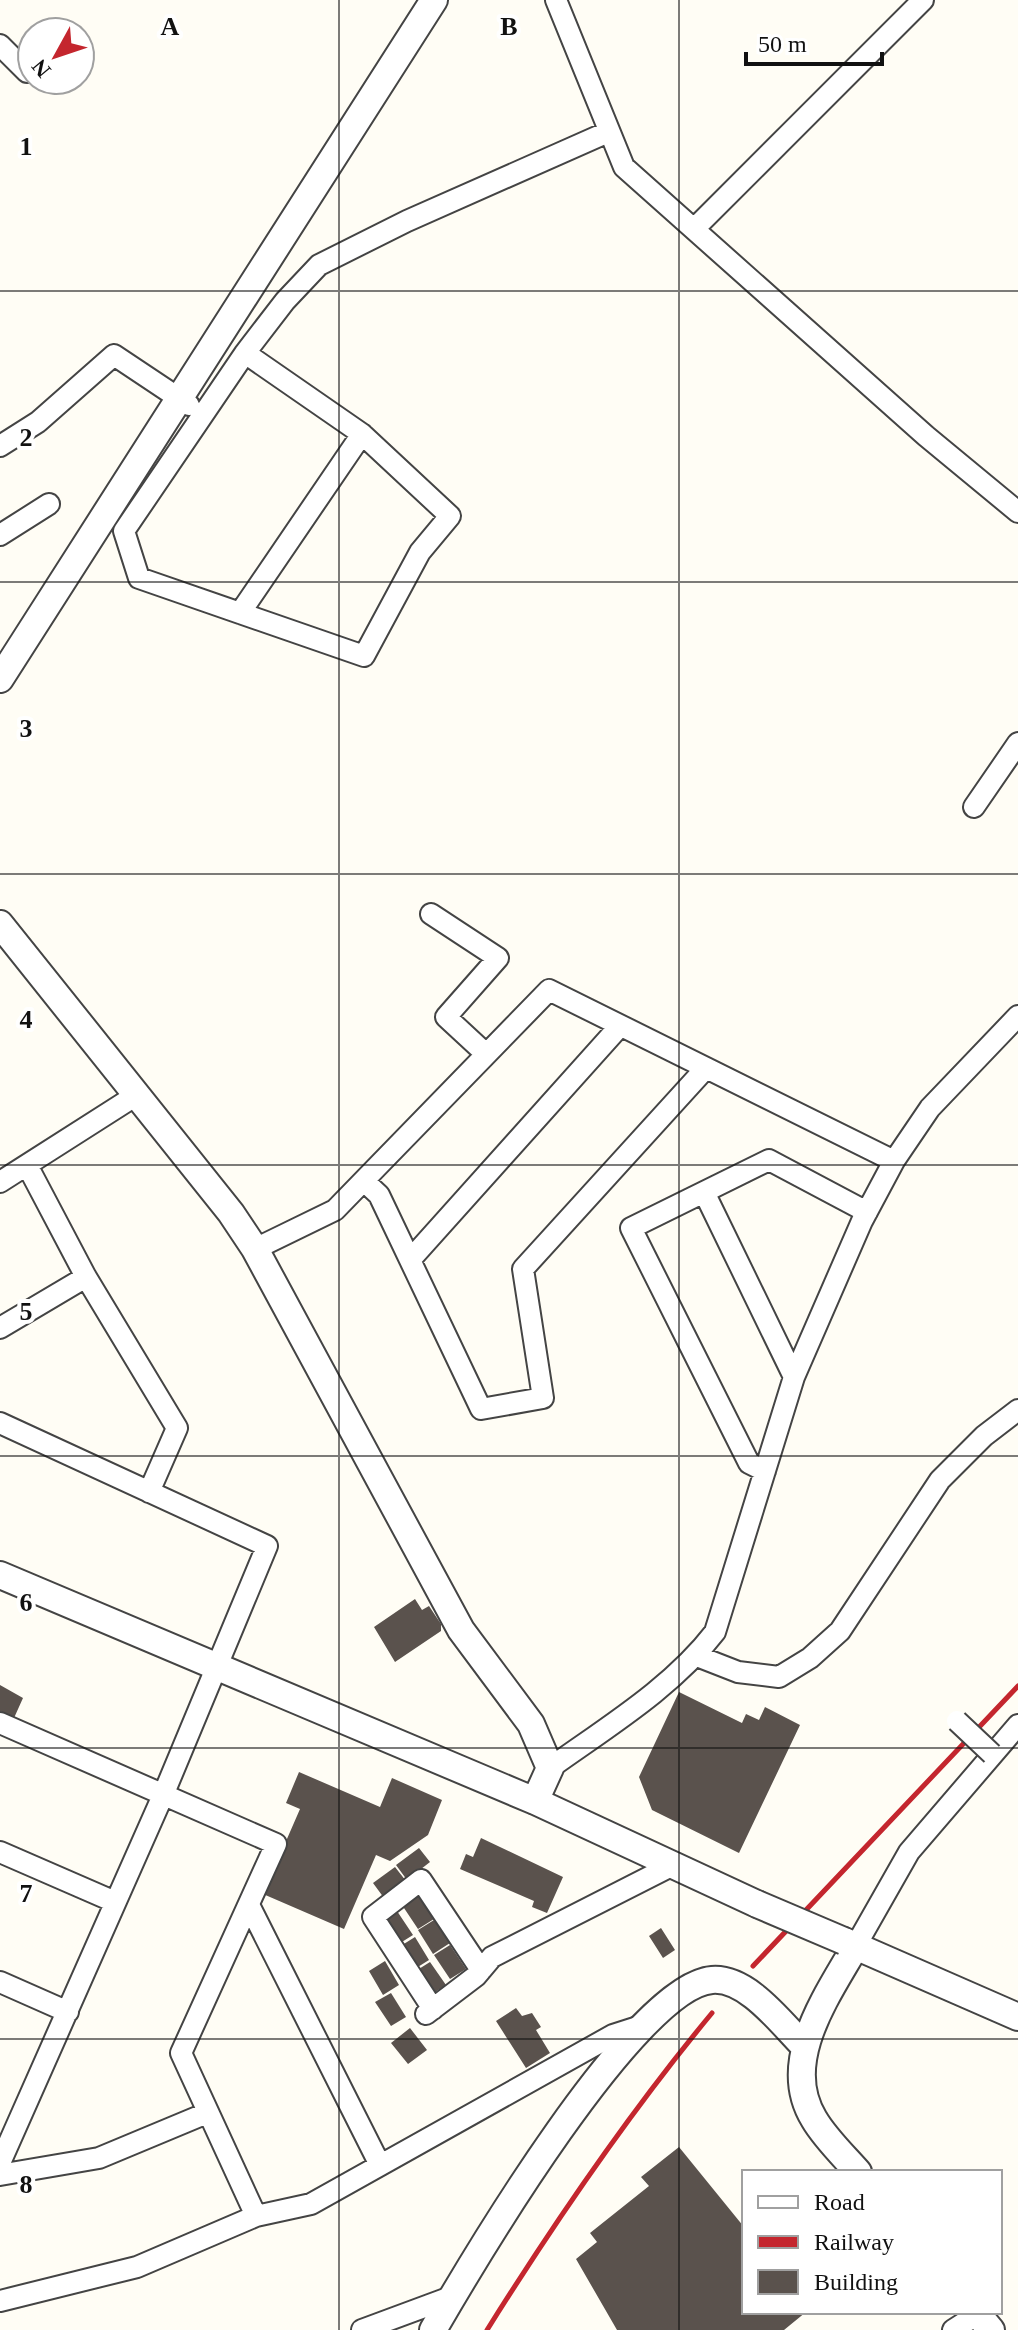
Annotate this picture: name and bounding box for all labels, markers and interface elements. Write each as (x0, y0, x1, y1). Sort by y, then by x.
text: A (161, 12, 180, 41)
text: B (500, 12, 518, 41)
north arrow (16, 16, 96, 96)
scale bar (746, 16, 882, 66)
text: 50 m (758, 31, 807, 57)
text: N (26, 54, 56, 83)
text: 1 (20, 132, 33, 161)
text: 2 (20, 423, 33, 452)
text: 3 (20, 714, 33, 743)
text: 4 (20, 1005, 33, 1034)
text: 5 (20, 1297, 33, 1326)
text: 6 (20, 1588, 33, 1617)
text: 7 (20, 1879, 33, 1908)
text: 8 (20, 2170, 33, 2199)
legend (742, 2170, 1002, 2314)
text: Road (814, 2189, 865, 2215)
text: Railway (814, 2229, 894, 2255)
text: Building (814, 2269, 898, 2295)

